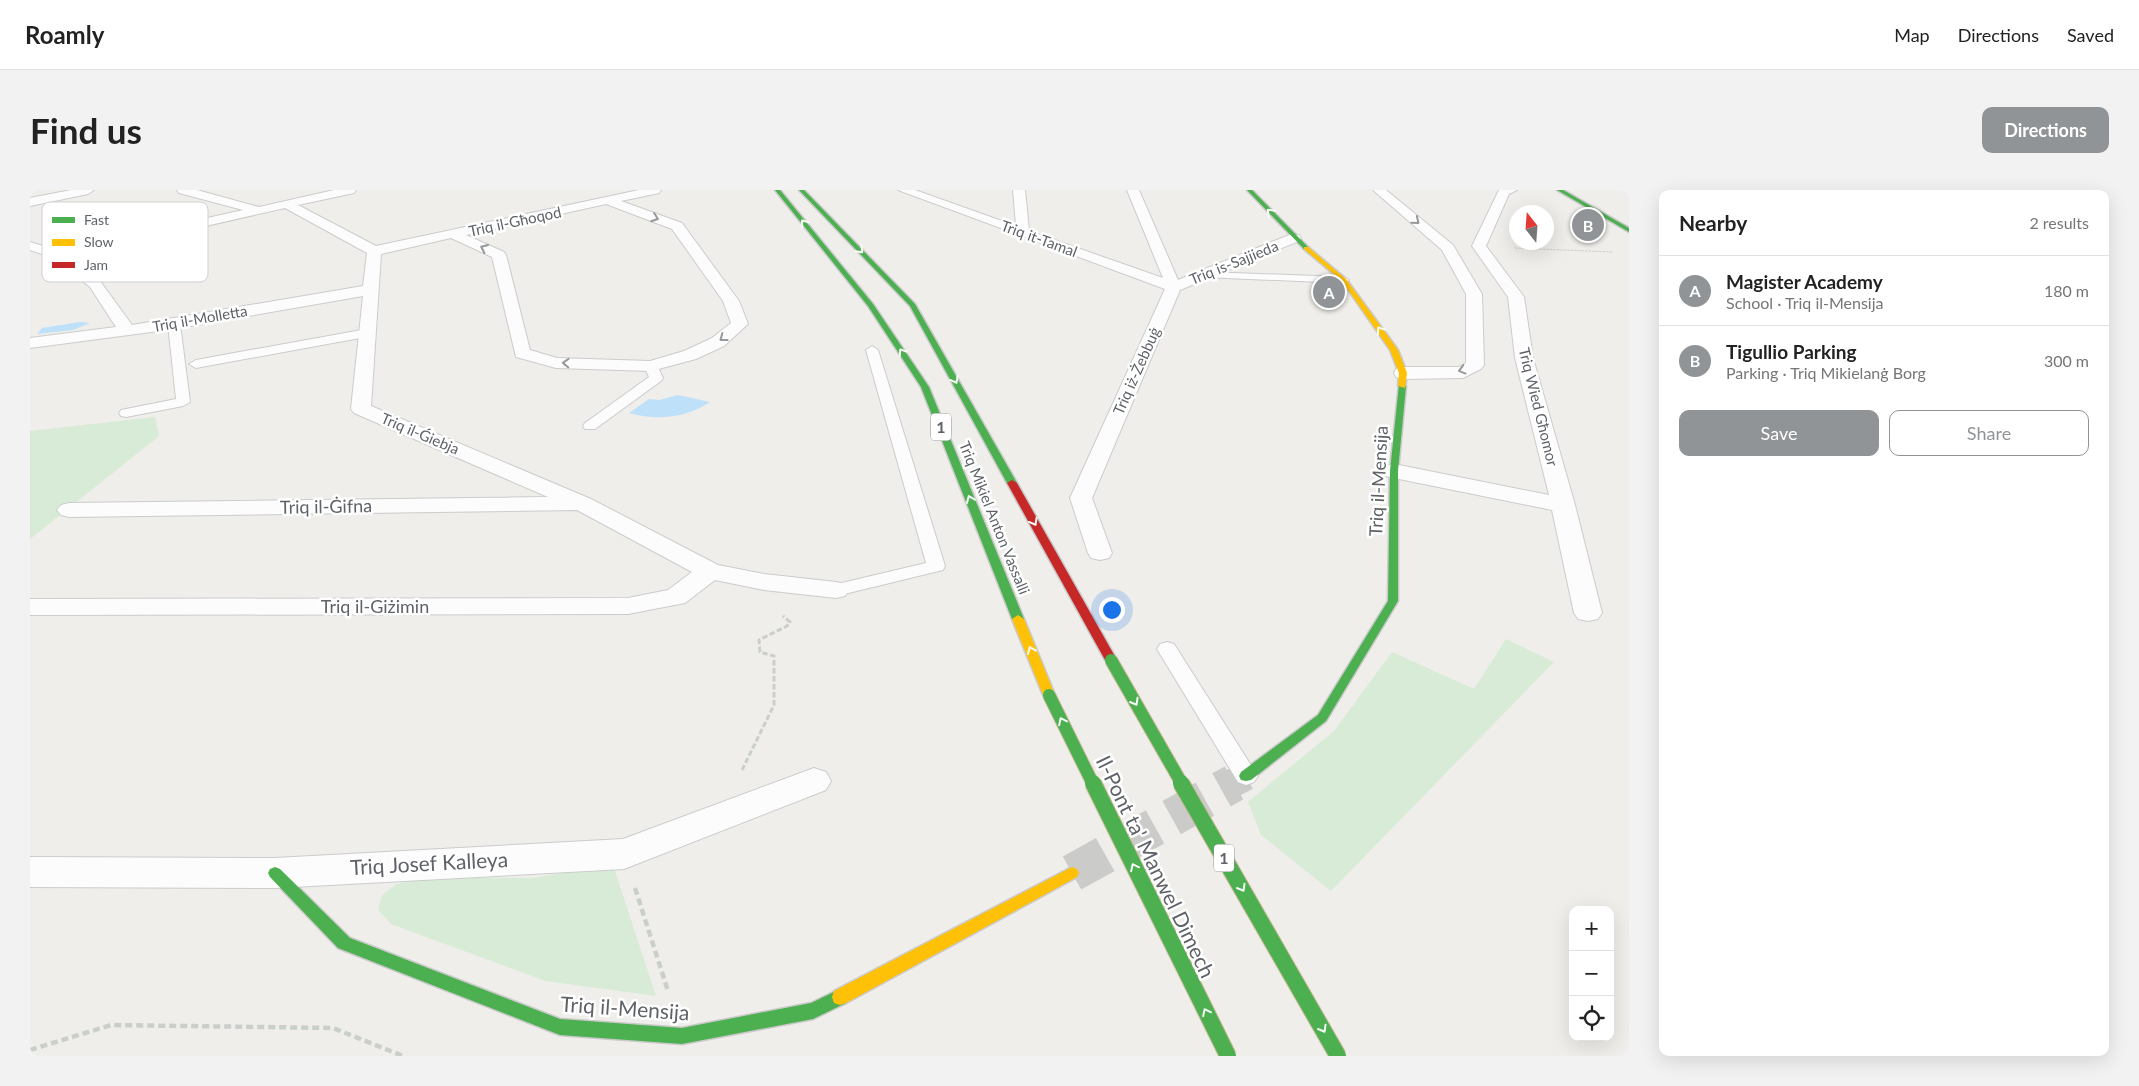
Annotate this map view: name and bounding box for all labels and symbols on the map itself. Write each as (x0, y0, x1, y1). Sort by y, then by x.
legend (42, 202, 208, 282)
street label: Triq il-Għoqod (467, 202, 563, 240)
north arrow (1509, 205, 1554, 250)
pin: B (1572, 206, 1604, 244)
one-way arrow (1267, 209, 1276, 218)
text: Fast (84, 211, 109, 228)
one-way arrow (650, 212, 659, 222)
street label: Triq it-Tamal (999, 216, 1080, 260)
one-way arrow (1410, 216, 1419, 224)
one-way arrow (801, 220, 809, 229)
text: Slow (84, 233, 114, 250)
street label: Triq is-Sajjieda (1187, 236, 1281, 288)
one-way arrow (480, 244, 489, 255)
one-way arrow (854, 244, 863, 253)
text: Jam (84, 256, 108, 273)
pin: A (1313, 273, 1345, 311)
street label: Triq il-Molletta (151, 301, 249, 335)
street label: Triq iż-Żebbuġ (1109, 324, 1163, 417)
one-way arrow (1378, 327, 1386, 336)
one-way arrow (719, 332, 729, 341)
street label: Triq Wied Għomor (1516, 346, 1563, 468)
one-way arrow (899, 349, 908, 358)
one-way arrow (562, 358, 570, 368)
one-way arrow (1458, 364, 1466, 375)
one-way arrow (948, 375, 958, 384)
street label: Triq il-Ǵiebja (379, 409, 462, 458)
road number: 1 (931, 413, 951, 440)
street label: Triq il-Mensija (1364, 425, 1392, 537)
street label: Triq Mikiel Anton Vassalli (956, 438, 1034, 597)
street label: Triq il-Ġifna (280, 494, 372, 518)
one-way arrow (966, 495, 976, 504)
one-way arrow (1028, 517, 1038, 526)
street label: Triq il-Giżimin (321, 595, 429, 617)
your location (1099, 597, 1125, 623)
one-way arrow (1026, 646, 1037, 655)
one-way arrow (1128, 697, 1138, 706)
one-way arrow (1058, 717, 1068, 726)
street label: Il-Pont ta' Manwel Dimech (1092, 751, 1221, 982)
road number: 1 (1214, 844, 1234, 871)
street label: Triq Josef Kalleya (349, 846, 509, 879)
one-way arrow (1130, 863, 1140, 872)
one-way arrow (1236, 883, 1246, 892)
street label: Triq il-Mensija (560, 991, 690, 1024)
one-way arrow (1203, 1009, 1213, 1018)
one-way arrow (1317, 1024, 1327, 1033)

